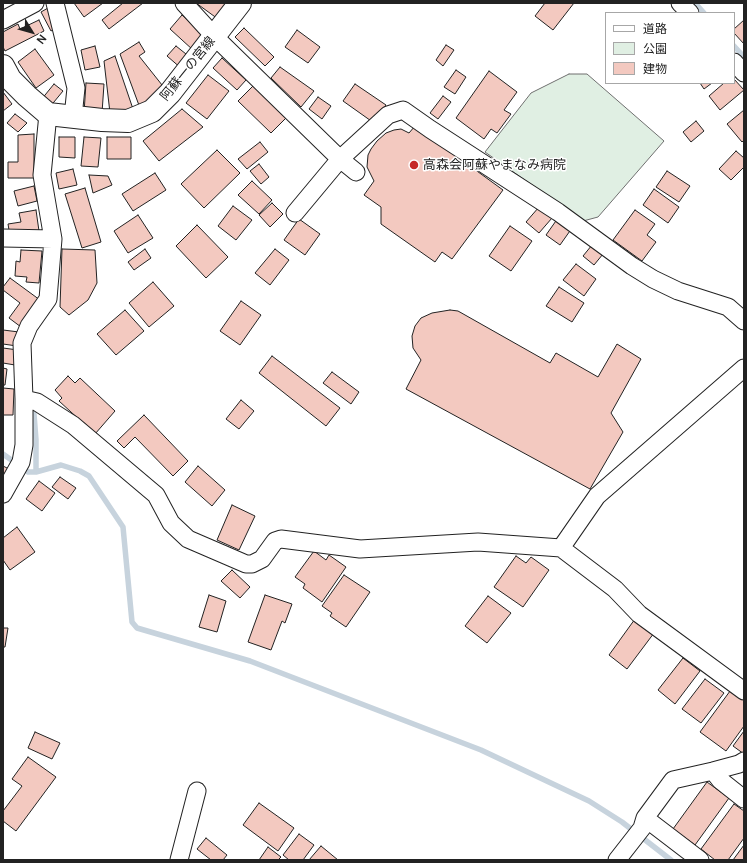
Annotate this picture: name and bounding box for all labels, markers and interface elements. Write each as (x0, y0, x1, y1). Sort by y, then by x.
north arrow (12, 12, 52, 52)
legend (605, 12, 735, 84)
text: 道路 (643, 20, 667, 37)
text: N (34, 32, 50, 47)
street label: 阿蘇一の宮線 (157, 34, 219, 104)
text: 公園 (643, 40, 667, 57)
text: 建物 (643, 60, 667, 77)
place label: 高森会阿蘇やまなみ病院 (423, 157, 566, 173)
marker: 高森会阿蘇やまなみ病院 (408, 159, 420, 171)

